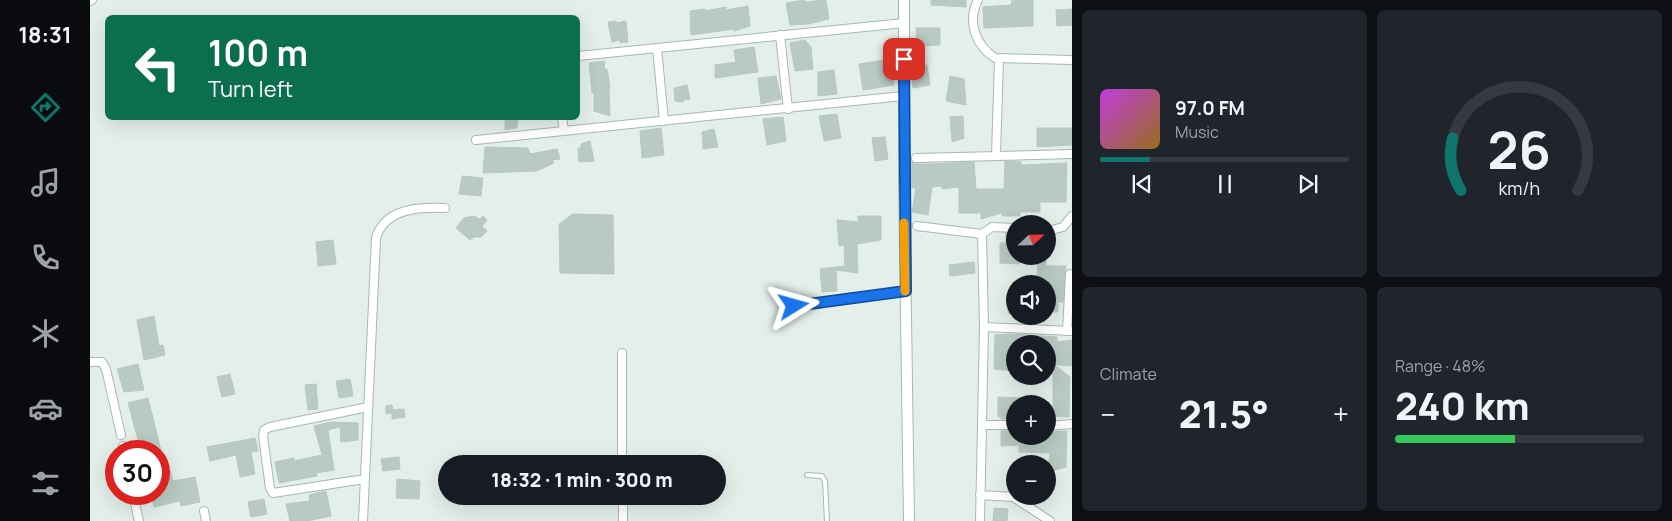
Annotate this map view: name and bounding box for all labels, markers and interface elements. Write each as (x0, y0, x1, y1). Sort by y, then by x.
text: 18:31 (18, 20, 72, 50)
text: 100 m (208, 29, 308, 77)
icon: left (125, 35, 190, 100)
pin (883, 38, 925, 80)
icon: arrive (890, 45, 918, 73)
text: Turn left (208, 74, 293, 104)
icon: directions (28, 90, 63, 125)
text: 97.0 FM (1175, 95, 1245, 121)
text: 26 (1488, 114, 1551, 185)
text: Music (1175, 121, 1219, 143)
icon: music (28, 165, 63, 200)
icon: previous (1128, 170, 1156, 198)
icon: pause (1211, 170, 1239, 198)
icon: next (1294, 170, 1322, 198)
text: km/h (1499, 176, 1540, 200)
north arrow (1006, 215, 1056, 265)
map controls (1006, 215, 1056, 505)
icon: phone (28, 240, 63, 275)
button: sound (1006, 275, 1056, 325)
position arrow (767, 279, 819, 331)
icon: climate (28, 316, 63, 351)
button: search (1006, 335, 1056, 385)
text: Range · 48% (1395, 355, 1485, 377)
text: Climate (1100, 363, 1157, 385)
text: 240 km (1395, 379, 1530, 431)
text: 21.5° (1179, 387, 1269, 439)
icon: car (28, 391, 63, 426)
button: + (1006, 395, 1056, 445)
text: − (1100, 395, 1115, 433)
text: + (1333, 395, 1349, 433)
speed limit sign: 30 (105, 440, 170, 505)
button: − (1006, 455, 1056, 505)
icon: filters (28, 466, 63, 501)
text: 18:32 · 1 min · 300 m (491, 467, 673, 493)

